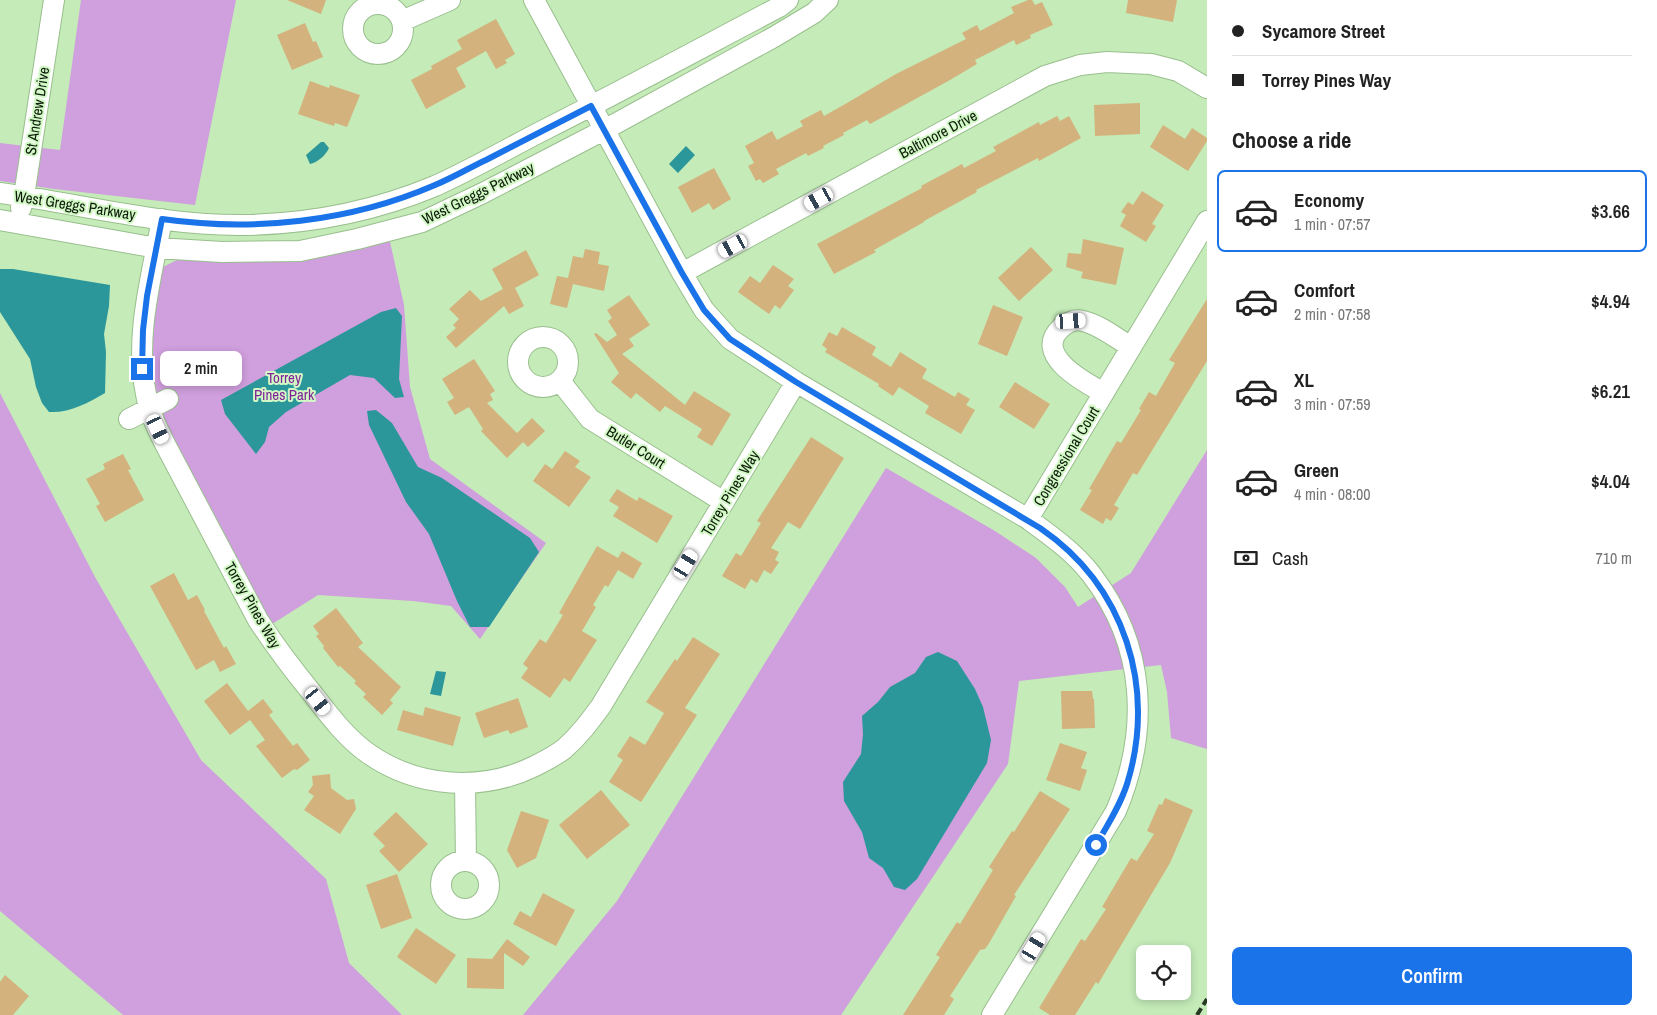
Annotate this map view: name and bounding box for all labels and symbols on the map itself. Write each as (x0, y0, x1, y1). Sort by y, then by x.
street label: St Andrew Drive (20, 65, 54, 157)
street label: Baltimore Drive (895, 105, 981, 163)
street label: West Greggs Parkway (419, 156, 538, 229)
street label: West Greggs Parkway (13, 185, 138, 225)
car (802, 185, 835, 213)
car (716, 232, 749, 260)
car (1055, 313, 1086, 329)
callout: 2 min (160, 352, 242, 386)
route end (131, 358, 153, 380)
park label: Torrey Pines Park (254, 367, 315, 405)
street label: Congressional Court (1028, 402, 1104, 510)
car (144, 412, 171, 446)
street label: Butler Court (603, 421, 670, 474)
street label: Torrey Pines Way (696, 445, 764, 540)
car (671, 547, 700, 581)
street label: Torrey Pines Way (220, 558, 287, 653)
car (302, 685, 333, 717)
route start (1085, 834, 1107, 856)
car (1019, 930, 1048, 964)

